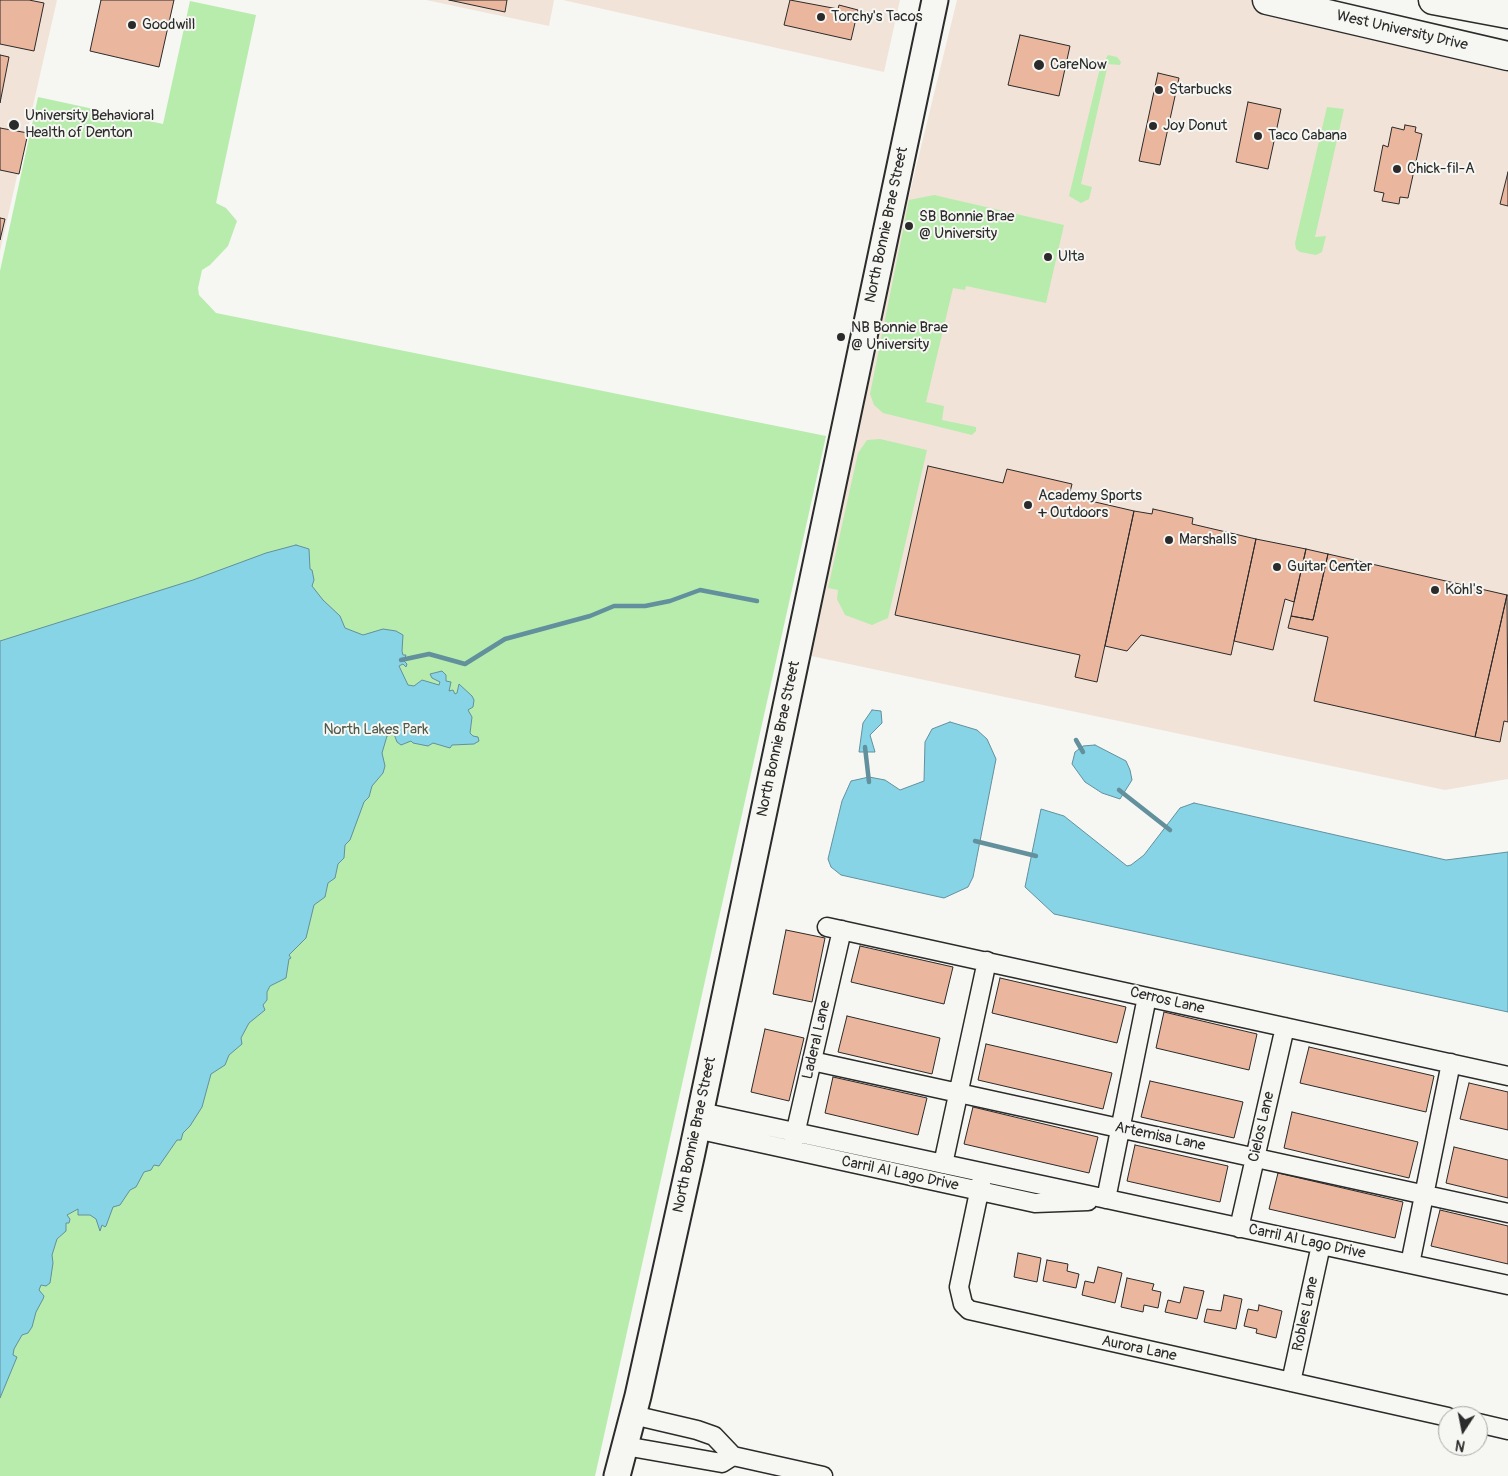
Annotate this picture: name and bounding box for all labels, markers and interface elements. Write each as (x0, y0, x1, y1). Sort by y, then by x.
street label: West University Drive (1335, 7, 1469, 55)
place label: Torchy's Tacos (831, 8, 923, 26)
marker: Torchy's Tacos (815, 11, 827, 23)
place label: Goodwill (142, 16, 195, 34)
marker: Goodwill (126, 19, 138, 31)
place label: CareNow (1050, 56, 1107, 74)
marker: CareNow (1032, 58, 1046, 72)
place label: Starbucks (1169, 81, 1232, 99)
marker: Starbucks (1153, 84, 1165, 96)
place label: University Behavioral Health of Denton (25, 107, 154, 142)
place label: Joy Donut (1163, 117, 1227, 135)
marker: University Behavioral Health of Denton (7, 118, 21, 132)
marker: Joy Donut (1147, 120, 1159, 132)
place label: Taco Cabana (1268, 127, 1347, 145)
marker: Taco Cabana (1252, 130, 1264, 142)
street label: North Bonnie Brae Street (862, 145, 912, 305)
place label: Chick-fil-A (1407, 160, 1475, 178)
marker: Chick-fil-A (1391, 163, 1403, 175)
place label: SB Bonnie Brae @ University (919, 208, 1014, 243)
marker: SB Bonnie Brae @ University (903, 220, 915, 232)
place label: Ulta (1058, 248, 1085, 266)
marker: Ulta (1042, 251, 1054, 263)
place label: NB Bonnie Brae @ University (851, 319, 948, 354)
marker: NB Bonnie Brae @ University (835, 331, 847, 343)
place label: Academy Sports + Outdoors (1038, 487, 1142, 522)
marker: Academy Sports + Outdoors (1022, 499, 1034, 511)
place label: Marshalls (1179, 531, 1237, 549)
marker: Marshalls (1163, 534, 1175, 546)
place label: Guitar Center (1287, 558, 1372, 576)
marker: Guitar Center (1271, 561, 1283, 573)
place label: Kohl's (1445, 581, 1482, 599)
marker: Kohl's (1429, 584, 1441, 596)
street label: North Bonnie Brae Street (754, 659, 804, 819)
park label: North Lakes Park (323, 721, 429, 739)
street label: Cerros Lane (1128, 984, 1206, 1018)
street label: Laderal Lane (799, 999, 835, 1081)
street label: North Bonnie Brae Street (670, 1055, 720, 1215)
street label: Cielos Lane (1245, 1090, 1279, 1164)
street label: Artemisa Lane (1113, 1119, 1207, 1155)
street label: Carril Al Lago Drive (840, 1153, 960, 1195)
street label: Carril Al Lago Drive (1247, 1221, 1367, 1263)
street label: Robles Lane (1289, 1275, 1323, 1353)
street label: Aurora Lane (1100, 1332, 1178, 1366)
north arrow (1438, 1406, 1488, 1456)
text: N (1454, 1436, 1467, 1454)

